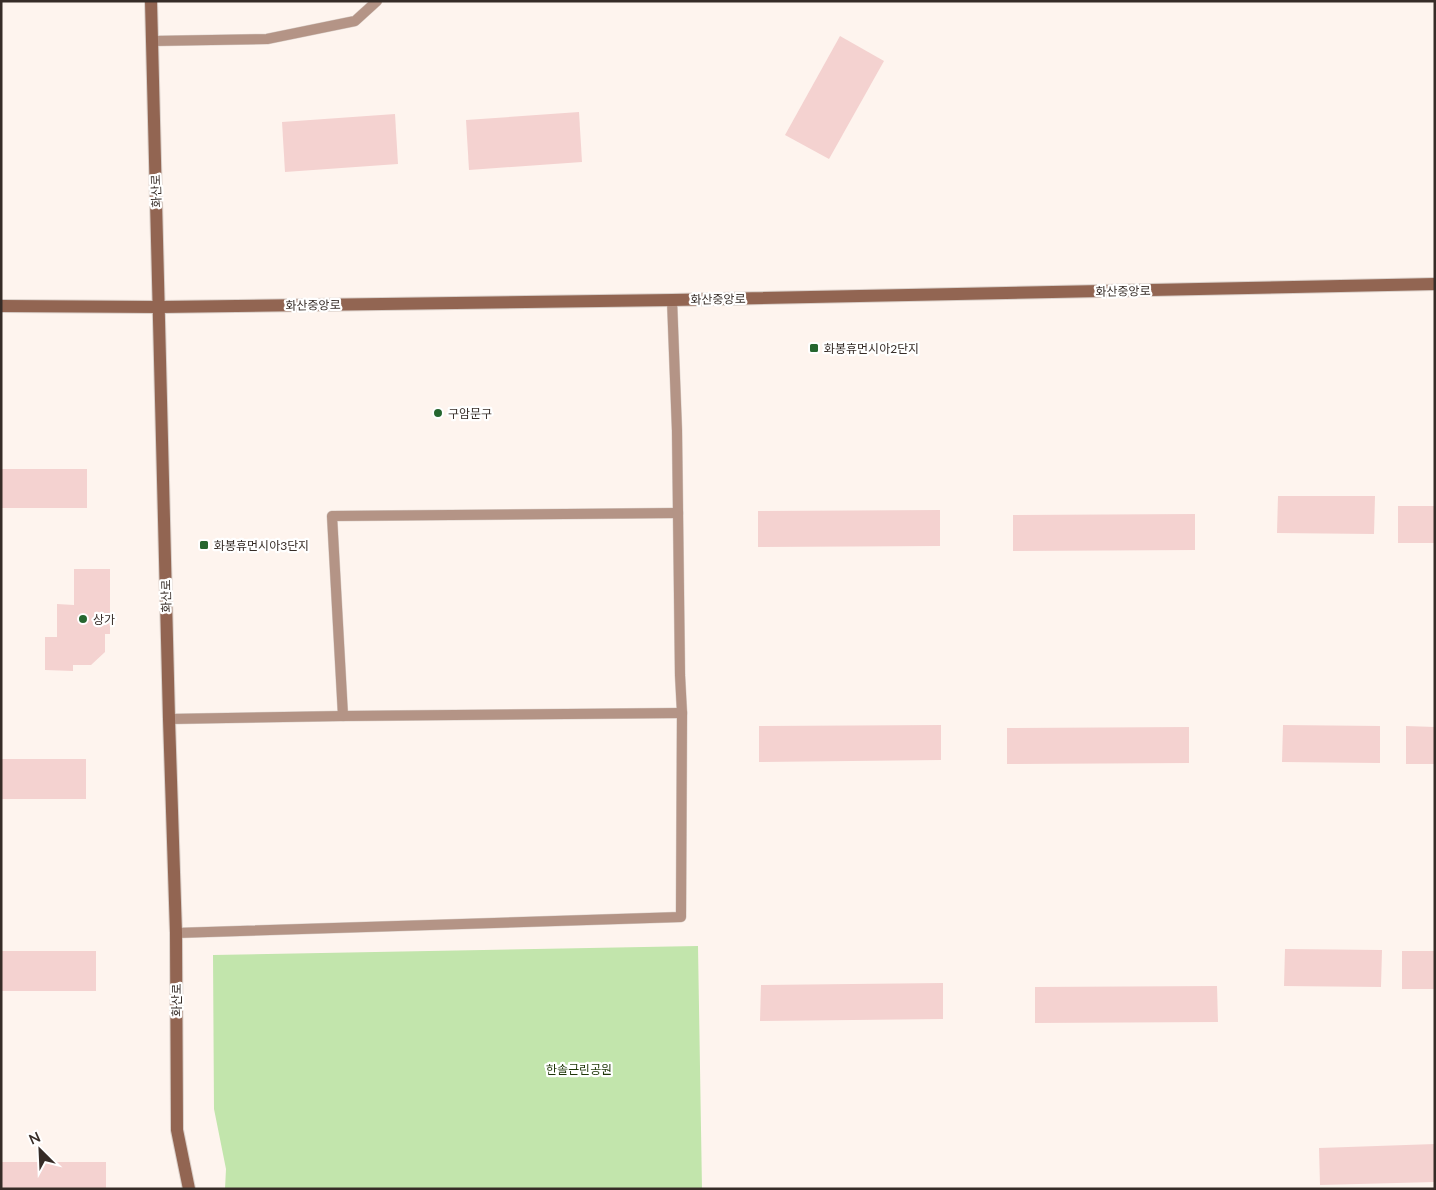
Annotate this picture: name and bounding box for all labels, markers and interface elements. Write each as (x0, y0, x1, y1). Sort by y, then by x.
street label: 화산로 (148, 174, 164, 208)
street label: 화산중앙로 (1095, 283, 1151, 299)
street label: 화산중앙로 (690, 291, 746, 307)
street label: 화산중앙로 (285, 297, 341, 313)
place label: 화봉휴먼시아2단지 (824, 341, 919, 356)
marker: 화봉휴먼시아2단지 (808, 342, 820, 354)
place label: 구암문구 (448, 406, 492, 421)
marker: 구암문구 (432, 407, 444, 419)
place label: 화봉휴먼시아3단지 (214, 538, 309, 553)
marker: 화봉휴먼시아3단지 (198, 539, 210, 551)
street label: 화산로 (158, 579, 174, 613)
place label: 상가 (93, 612, 115, 627)
marker: 상가 (77, 613, 89, 625)
street label: 화산로 (169, 983, 184, 1017)
park label: 한솔근린공원 (546, 1062, 612, 1077)
north arrow (15, 1125, 65, 1175)
text: N (26, 1128, 43, 1148)

